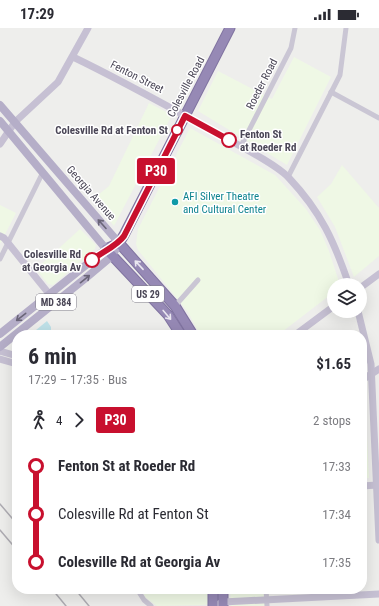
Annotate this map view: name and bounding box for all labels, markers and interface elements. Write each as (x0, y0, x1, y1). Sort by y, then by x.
text: 17:29 (20, 5, 54, 23)
street label: Colesville Road (165, 55, 207, 119)
street label: Roeder Road (244, 57, 280, 111)
street label: Fenton Street (108, 58, 166, 96)
place label: Colesville Rd at Fenton St (55, 124, 169, 137)
marker: Colesville Rd at Fenton St (171, 124, 183, 136)
place label: Fenton St at Roeder Rd (240, 128, 296, 154)
marker: Fenton St at Roeder Rd (221, 132, 237, 148)
line badge: P30 (133, 158, 179, 184)
street label: Georgia Avenue (64, 163, 118, 223)
text: P30 (145, 163, 167, 179)
place label: AFI Silver Theatre and Cultural Center (183, 190, 267, 216)
marker: AFI Silver Theatre and Cultural Center (170, 197, 180, 207)
one-way arrow (97, 219, 106, 230)
place label: Colesville Rd at Georgia Av (22, 248, 81, 274)
marker: Colesville Rd at Georgia Av (84, 252, 100, 268)
one-way arrow (134, 260, 144, 270)
one-way arrow (80, 275, 90, 284)
map controls (327, 278, 367, 318)
button: layers (327, 278, 367, 318)
road number: US 29 (132, 286, 164, 302)
road number: MD 384 (36, 294, 76, 310)
one-way arrow (162, 310, 171, 320)
one-way arrow (16, 313, 27, 322)
text: 6 min (28, 344, 77, 369)
text: $1.65 (316, 355, 351, 373)
text: 17:29 – 17:35 · Bus (28, 372, 127, 387)
icon: walk (28, 409, 50, 431)
icon: forward (68, 409, 90, 431)
text: P30 (104, 412, 127, 428)
text: 4 (56, 413, 62, 428)
text: 2 stops (313, 413, 351, 428)
text: Fenton St at Roeder Rd (58, 457, 195, 475)
text: 17:33 (322, 459, 351, 474)
text: Colesville Rd at Fenton St (58, 505, 209, 523)
text: 17:34 (322, 507, 351, 522)
text: Colesville Rd at Georgia Av (58, 553, 220, 571)
text: 17:35 (322, 555, 351, 570)

